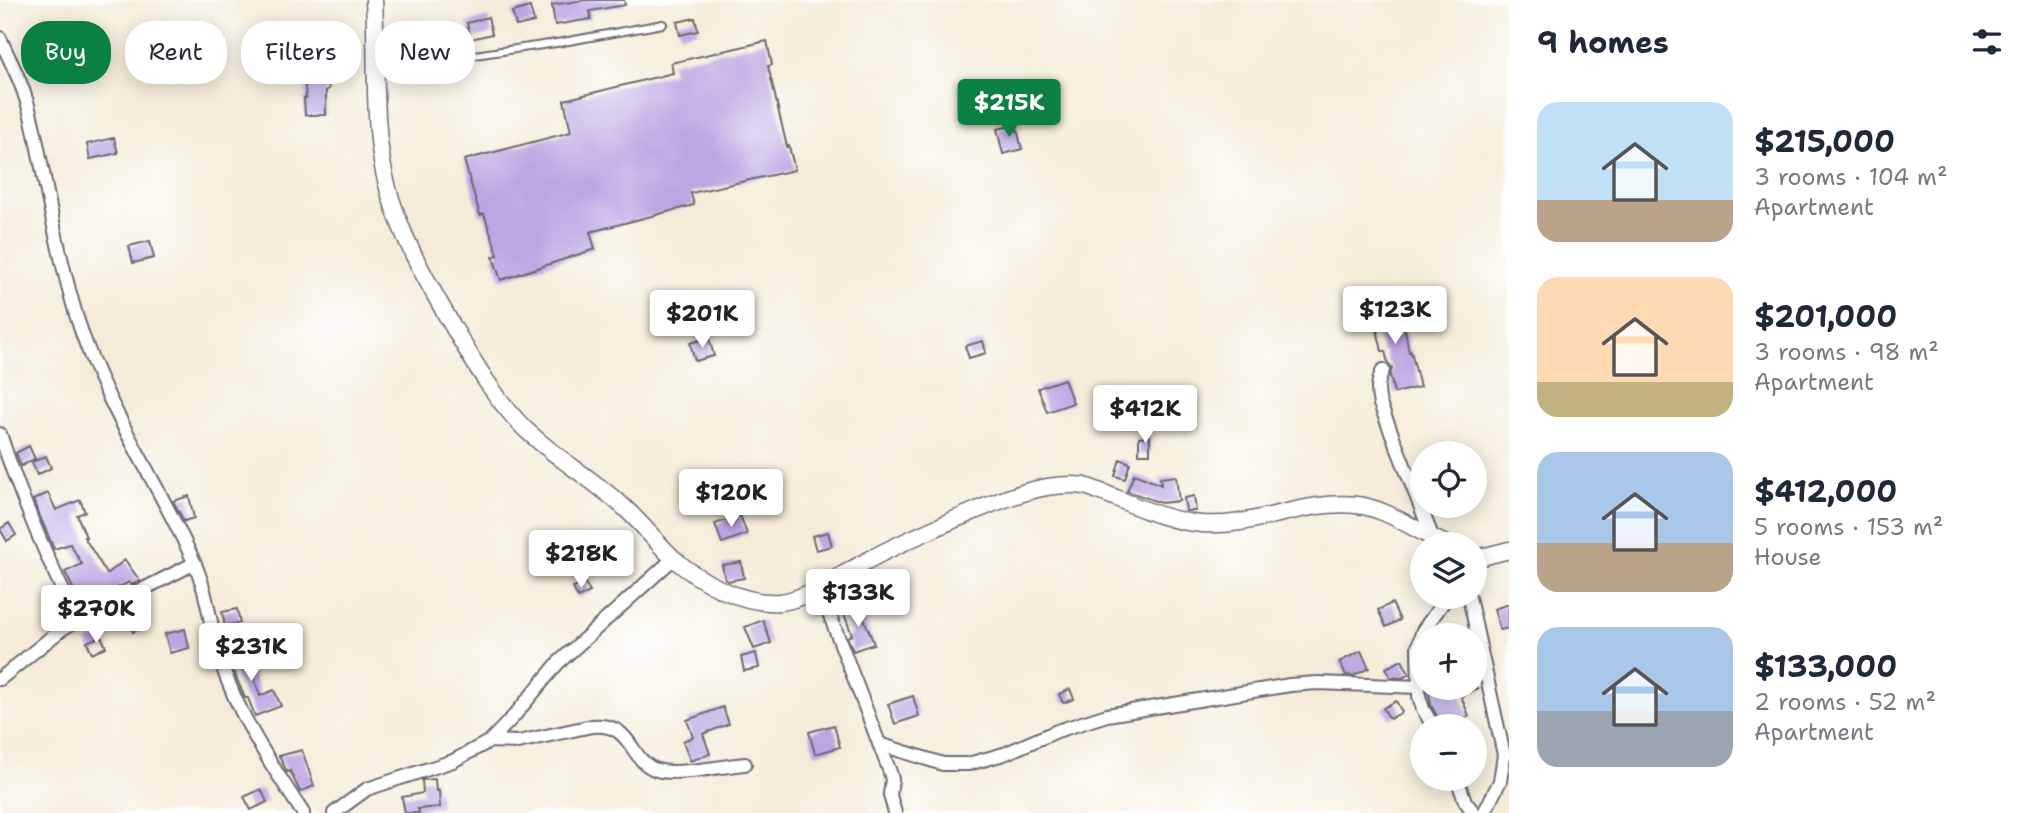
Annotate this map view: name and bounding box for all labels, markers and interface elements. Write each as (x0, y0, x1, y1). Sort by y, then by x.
chip: Buy (21, 21, 111, 84)
chip: Rent (125, 21, 227, 84)
chip: Filters (241, 21, 361, 84)
chip: New (375, 21, 475, 84)
text: 9 homes (1537, 22, 1669, 63)
icon: filters (1968, 23, 2006, 61)
pin: $215K (960, 80, 1058, 139)
text: $215K (974, 87, 1044, 117)
text: $215,000 (1754, 121, 1895, 162)
icon: home (1593, 130, 1677, 214)
text: 3 rooms · 104 m² (1754, 162, 1947, 192)
text: Apartment (1754, 192, 1874, 222)
pin: $123K (1346, 286, 1444, 346)
pin: $201K (653, 290, 751, 350)
text: $123K (1359, 294, 1431, 324)
text: $201,000 (1754, 296, 1897, 337)
text: $201K (666, 298, 738, 328)
icon: home (1593, 305, 1677, 389)
text: 3 rooms · 98 m² (1754, 337, 1939, 367)
text: Apartment (1754, 367, 1874, 397)
pin: $412K (1096, 386, 1194, 445)
text: $412K (1109, 393, 1181, 423)
map controls (1410, 441, 1487, 791)
button: locate (1410, 441, 1487, 518)
pin: $120K (682, 470, 780, 529)
text: $412,000 (1754, 471, 1897, 512)
text: $120K (695, 477, 767, 507)
icon: home (1593, 480, 1677, 564)
text: 5 rooms · 153 m² (1754, 512, 1943, 542)
pin: $218K (532, 530, 630, 590)
button: layers (1410, 532, 1487, 609)
text: $218K (545, 538, 617, 568)
text: House (1754, 542, 1822, 572)
pin: $133K (809, 570, 907, 629)
text: $133K (822, 577, 894, 607)
pin: $270K (47, 586, 145, 645)
text: $270K (57, 593, 135, 623)
button: + (1410, 623, 1487, 700)
pin: $231K (202, 624, 300, 683)
text: $231K (215, 631, 287, 661)
text: $133,000 (1754, 646, 1897, 687)
icon: home (1593, 655, 1677, 739)
text: 2 rooms · 52 m² (1754, 687, 1936, 717)
button: − (1410, 714, 1487, 791)
text: Apartment (1754, 717, 1874, 747)

